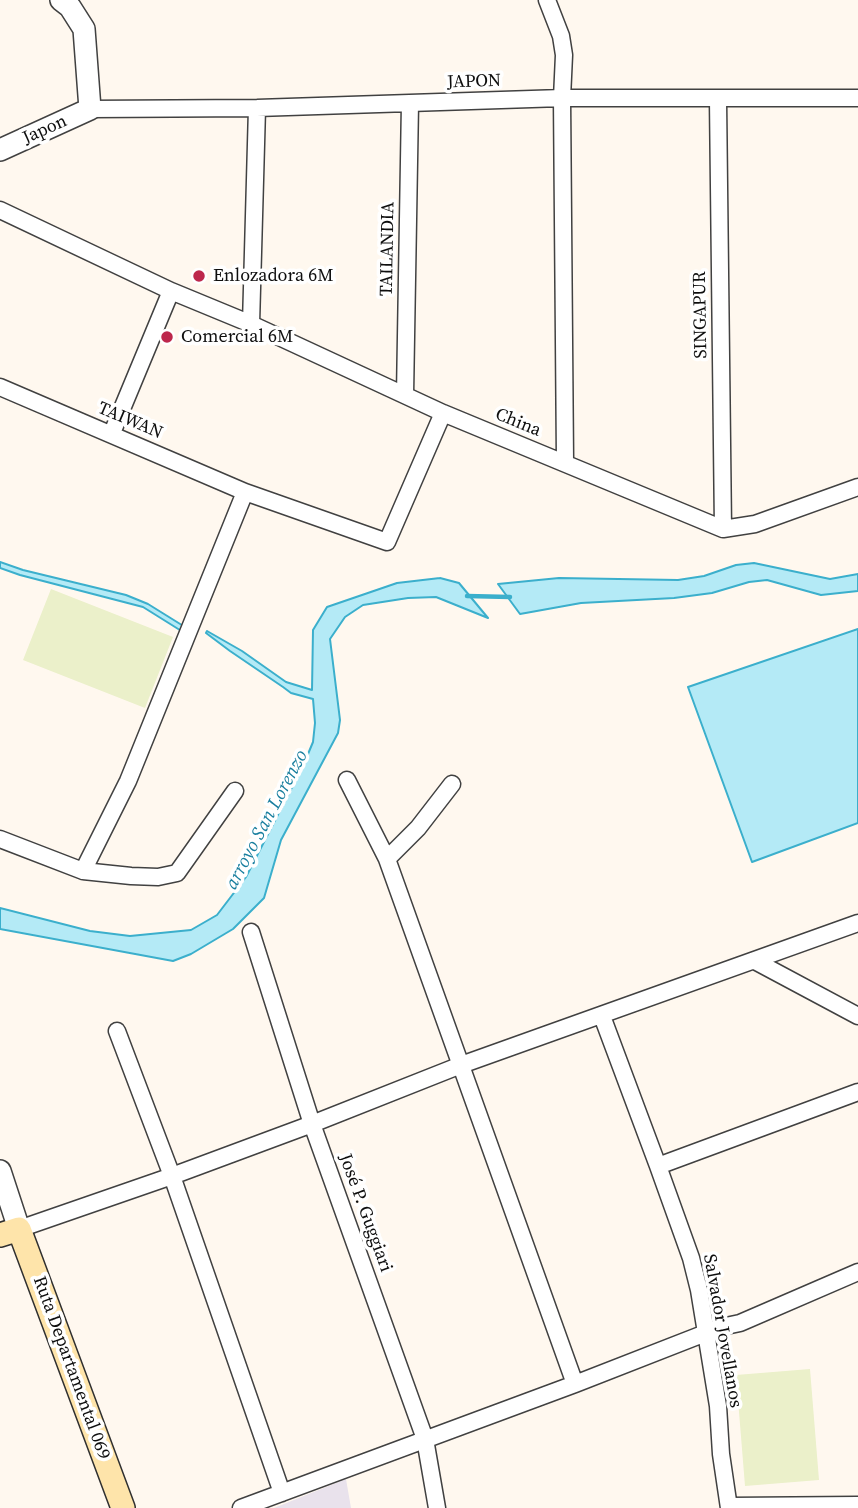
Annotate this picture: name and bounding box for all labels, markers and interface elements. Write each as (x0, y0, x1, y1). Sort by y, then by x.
street label: JAPON (447, 70, 501, 94)
street label: Japon (19, 111, 71, 149)
street label: TAILANDIA (376, 202, 400, 296)
place label: Enlozadora 6M (213, 265, 333, 287)
marker: Enlozadora 6M (191, 268, 207, 284)
street label: SINGAPUR (689, 271, 713, 359)
place label: Comercial 6M (181, 326, 293, 348)
marker: Comercial 6M (159, 329, 175, 345)
street label: TAIWAN (94, 398, 166, 444)
street label: China (492, 404, 544, 442)
water label: arroyo San Lorenzo (221, 746, 313, 894)
street label: José P. Guggiari (334, 1151, 396, 1275)
street label: Salvador Jovellanos (698, 1252, 746, 1410)
street label: Ruta Departamental 069 (28, 1274, 114, 1462)

